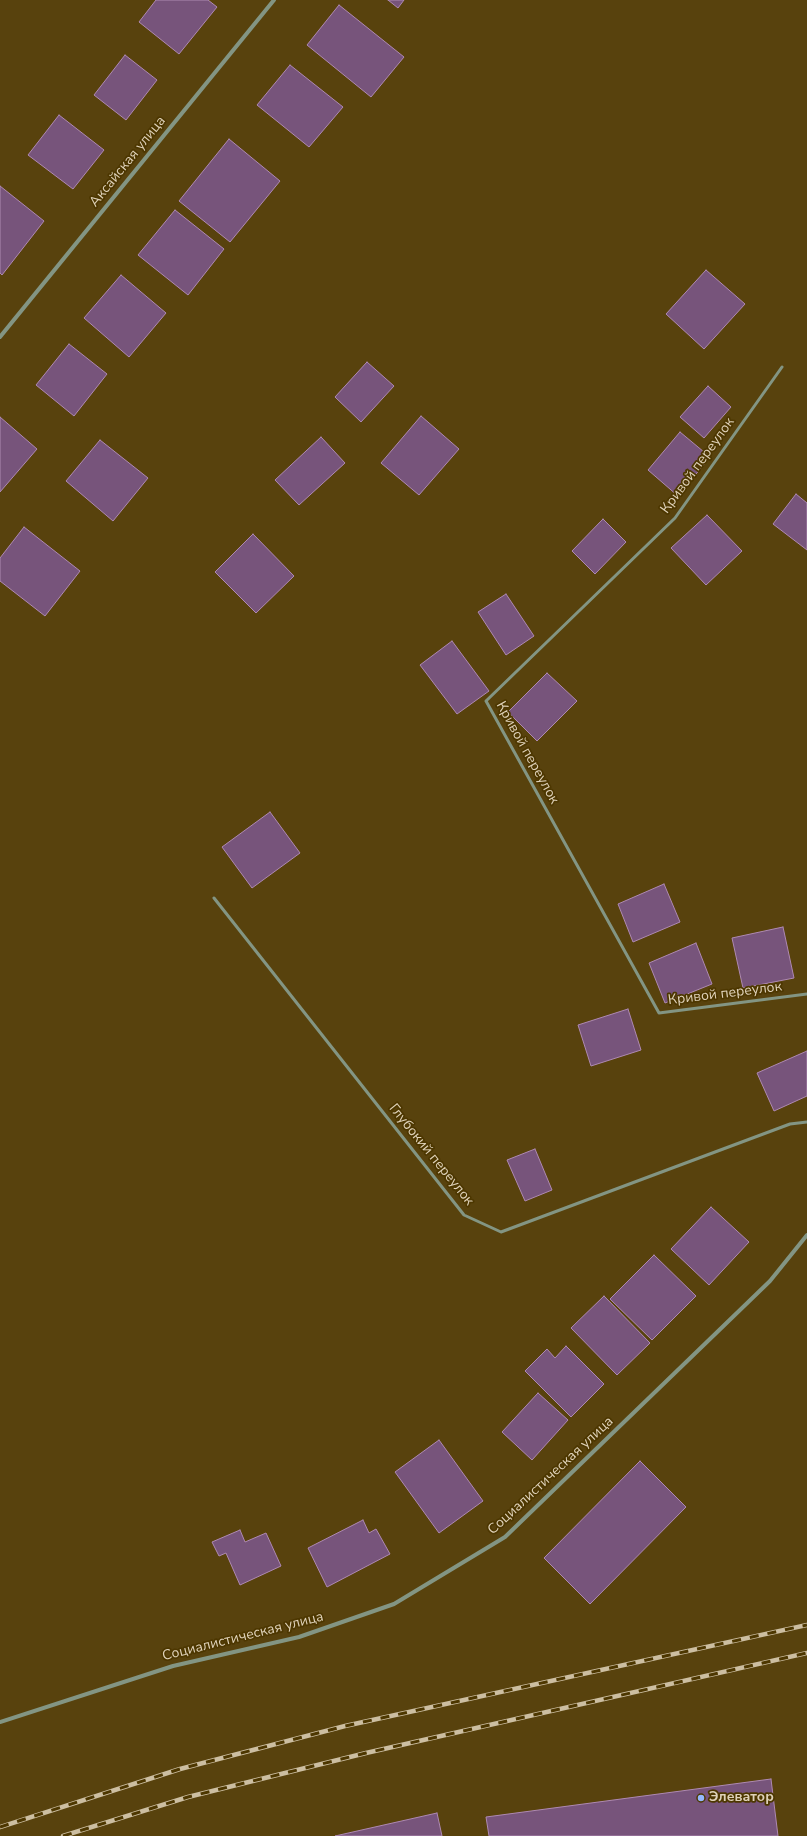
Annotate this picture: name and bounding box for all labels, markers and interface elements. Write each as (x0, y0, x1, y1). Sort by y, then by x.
street label: Аксайская улица (86, 113, 170, 211)
street label: Кривой переулок (658, 415, 738, 517)
street label: Кривой переулок (492, 699, 562, 807)
street label: Кривой переулок (667, 979, 783, 1009)
street label: Глубокий переулок (385, 1101, 477, 1209)
street label: Социалистическая улица (485, 1413, 617, 1539)
street label: Социалистическая улица (161, 1609, 325, 1665)
place label: Элеватор (709, 1790, 774, 1806)
marker: Элеватор (696, 1793, 706, 1803)

